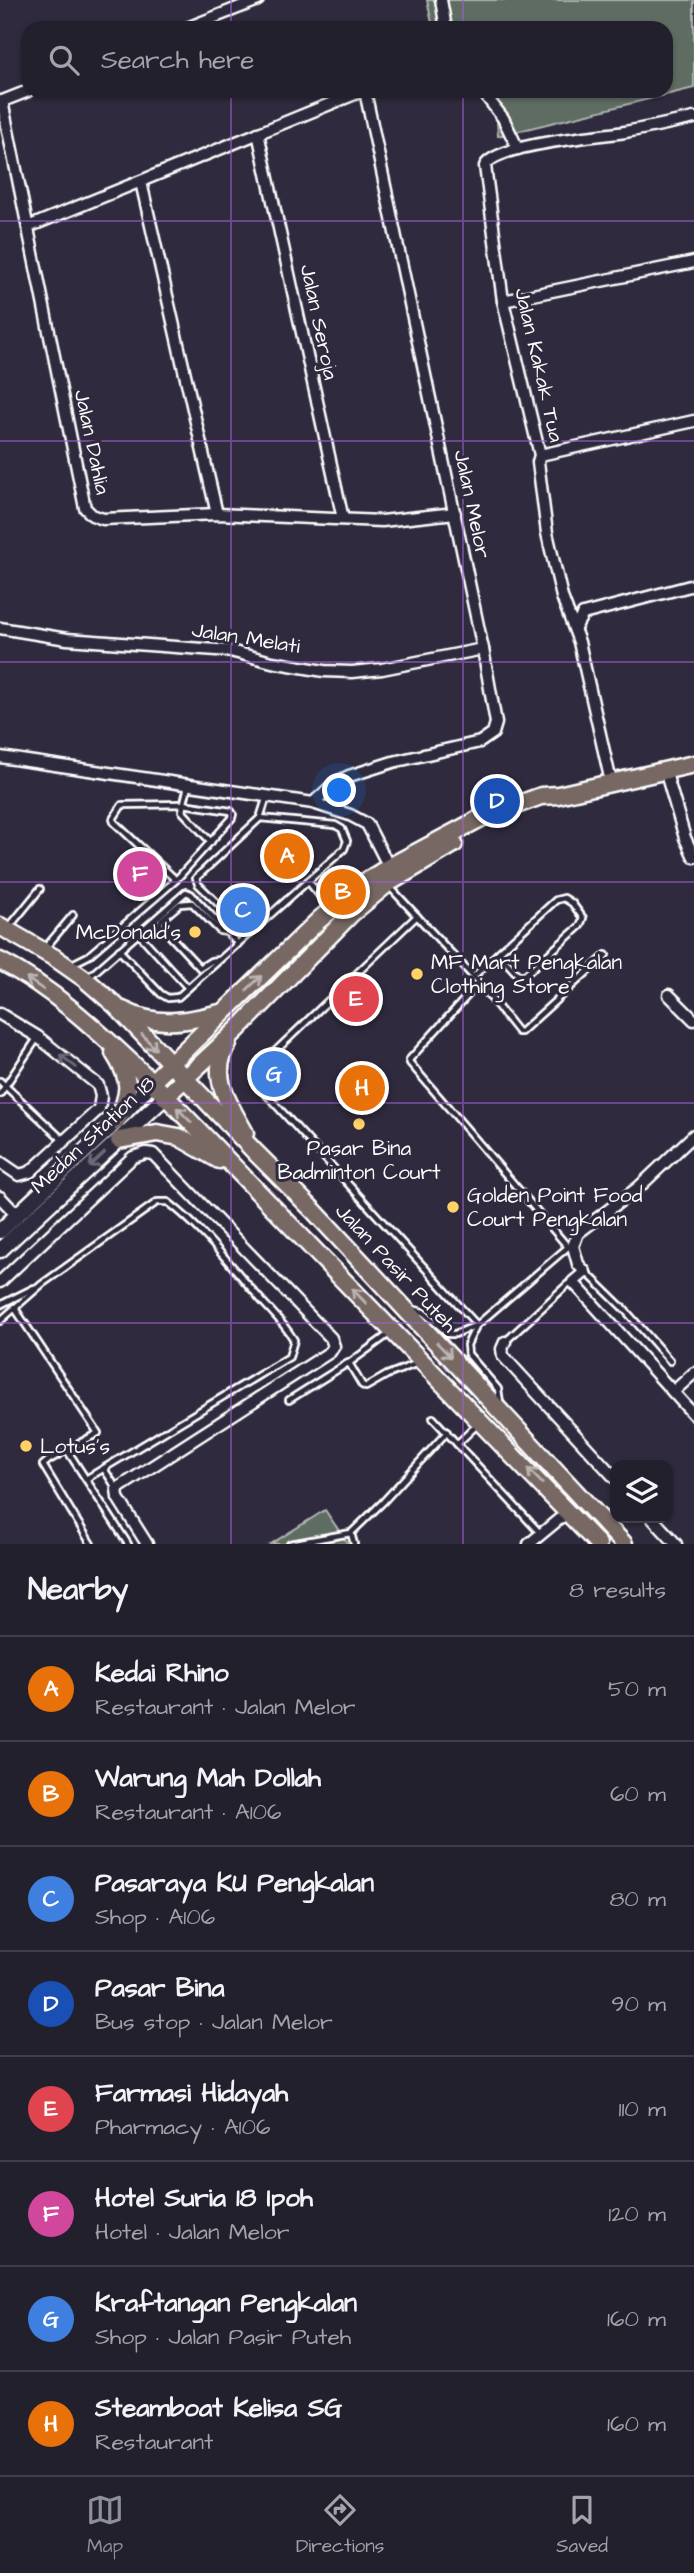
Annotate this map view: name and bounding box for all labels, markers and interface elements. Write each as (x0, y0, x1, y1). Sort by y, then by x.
search box (21, 21, 673, 98)
icon: search (45, 41, 83, 79)
text: Search here (101, 42, 254, 78)
street label: Jalan Seroja (293, 262, 345, 383)
street label: Jalan Kakak Tua (507, 285, 571, 445)
street label: Jalan Dahlia (67, 387, 117, 497)
street label: Jalan Melor (446, 447, 498, 561)
street label: Jalan Melati (190, 615, 302, 661)
your location (322, 773, 356, 807)
pin: D (474, 775, 520, 827)
pin: A (264, 830, 310, 882)
pin: F (117, 848, 163, 900)
pin: B (320, 866, 366, 918)
pin: C (220, 884, 266, 936)
place label: McDonald's (76, 918, 181, 947)
marker: McDonald's (187, 924, 203, 940)
place label: MF Mart Pengkalan Clothing Store (431, 948, 622, 1003)
marker: MF Mart Pengkalan Clothing Store (409, 966, 425, 982)
pin: E (333, 973, 379, 1025)
one-way arrow (245, 974, 262, 991)
one-way arrow (26, 976, 45, 991)
one-way arrow (141, 1034, 158, 1051)
pin: G (251, 1048, 297, 1100)
one-way arrow (60, 1054, 78, 1069)
pin: H (339, 1062, 385, 1114)
street label: Medan Station 18 (24, 1069, 162, 1200)
one-way arrow (175, 1107, 192, 1124)
marker: Pasar Bina Badminton Court (351, 1116, 367, 1132)
place label: Pasar Bina Badminton Court (277, 1134, 441, 1187)
one-way arrow (89, 1151, 106, 1168)
place label: Golden Point Food Court Pengkalan (467, 1181, 643, 1236)
street label: Jalan Pasir Puteh (329, 1197, 464, 1339)
marker: Golden Point Food Court Pengkalan (445, 1199, 461, 1215)
one-way arrow (351, 1287, 367, 1305)
one-way arrow (435, 1342, 452, 1359)
place label: Lotus's (40, 1432, 110, 1461)
marker: Lotus's (18, 1438, 34, 1454)
map controls (610, 1460, 673, 1523)
button: layers (610, 1460, 673, 1523)
one-way arrow (526, 1468, 543, 1485)
text: Nearby (28, 1569, 128, 1611)
text: 8 results (569, 1574, 666, 1606)
text: Kedai Rhino (95, 1655, 229, 1691)
text: A (44, 1673, 58, 1705)
text: 50 m (608, 1673, 666, 1705)
text: Restaurant · Jalan Melor (95, 1691, 356, 1723)
text: Warung Mah Dollah (95, 1760, 321, 1796)
text: B (43, 1778, 59, 1810)
text: 60 m (610, 1778, 666, 1810)
text: Restaurant · A106 (95, 1796, 282, 1828)
text: Pasaraya KU Pengkalan (95, 1865, 374, 1901)
text: C (43, 1883, 59, 1915)
text: 80 m (609, 1883, 666, 1915)
text: Shop · A106 (95, 1901, 215, 1933)
text: Pasar Bina (95, 1970, 225, 2006)
text: D (44, 1988, 58, 2020)
text: 90 m (611, 1988, 666, 2020)
text: Bus stop · Jalan Melor (95, 2006, 333, 2038)
text: Farmasi Hidayah (95, 2075, 288, 2111)
text: E (44, 2093, 58, 2125)
text: 110 m (618, 2093, 666, 2125)
text: Pharmacy · A106 (95, 2111, 271, 2143)
text: Hotel Suria 18 Ipoh (95, 2180, 313, 2216)
text: F (43, 2198, 59, 2230)
text: 120 m (608, 2198, 666, 2230)
text: Hotel · Jalan Melor (95, 2216, 290, 2248)
text: Kraftangan Pengkalan (95, 2285, 357, 2321)
text: G (43, 2303, 59, 2335)
text: 160 m (607, 2303, 666, 2335)
text: Shop · Jalan Pasir Puteh (95, 2321, 351, 2353)
text: Steamboat Kelisa SG (95, 2390, 342, 2426)
text: H (44, 2408, 58, 2440)
text: 160 m (607, 2408, 666, 2440)
text: Restaurant (95, 2426, 213, 2458)
tab: Map (86, 2491, 124, 2560)
tab: Directions (296, 2491, 384, 2560)
tab: Saved (556, 2491, 608, 2560)

